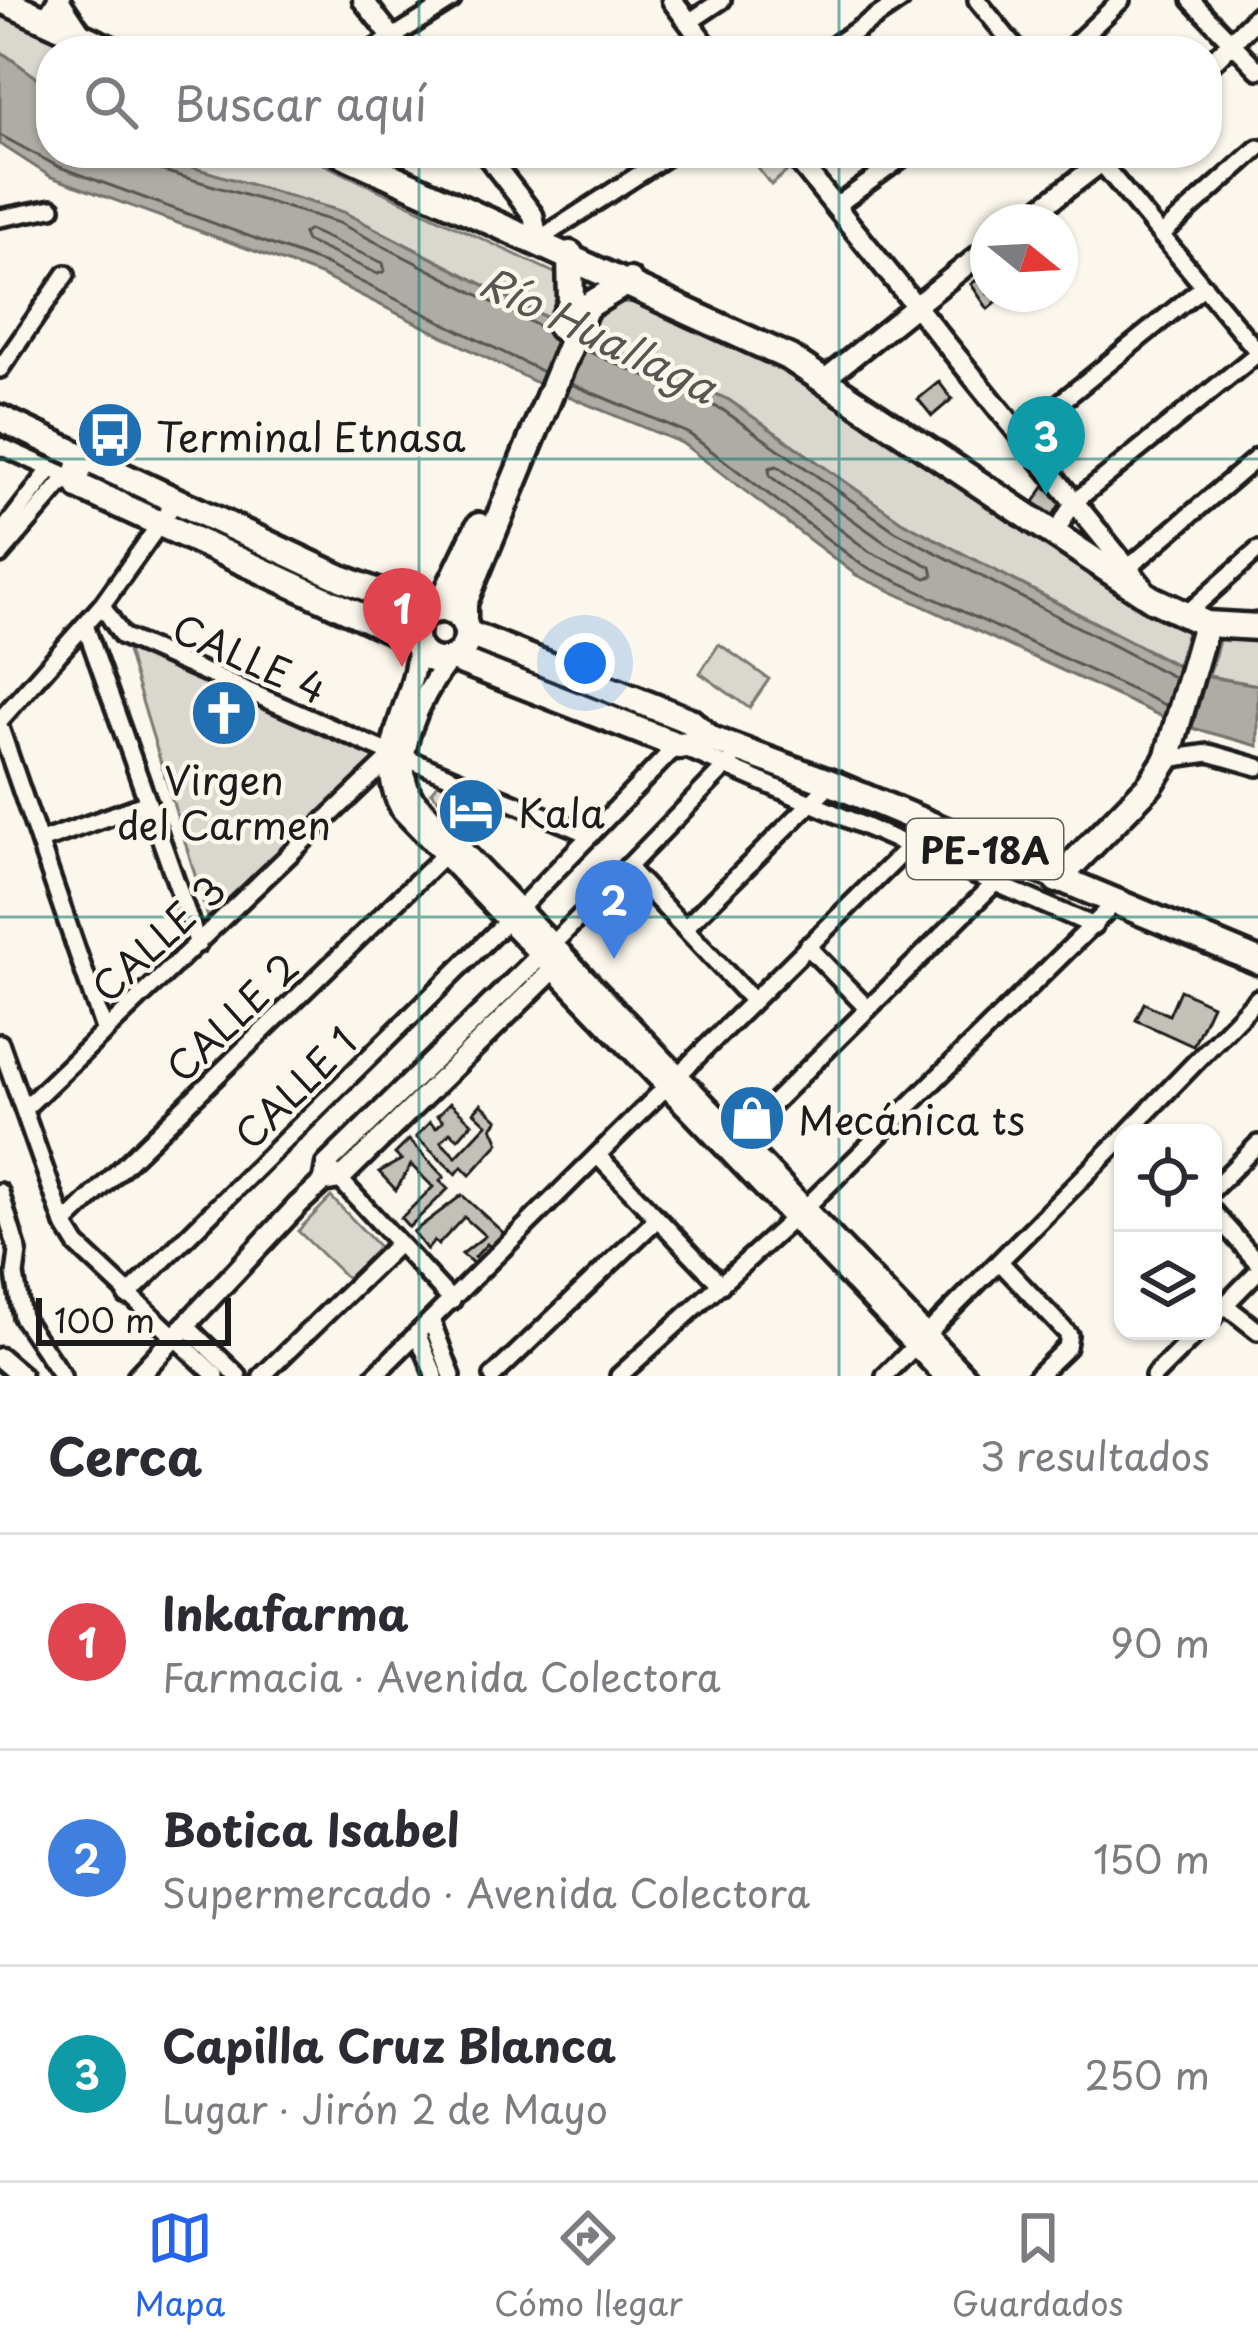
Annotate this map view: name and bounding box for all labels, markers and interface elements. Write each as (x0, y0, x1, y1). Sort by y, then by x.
search box (36, 36, 1222, 168)
text: Buscar aquí (174, 68, 427, 136)
icon: search (78, 69, 144, 135)
north arrow (970, 204, 1078, 312)
water label: Río Huallaga (470, 249, 729, 418)
pin: 3 (1007, 396, 1085, 495)
bus stop icon: Terminal Etnasa (75, 400, 145, 470)
place label: Terminal Etnasa (156, 406, 466, 465)
pin: 1 (363, 568, 441, 667)
street label: CALLE 4 (164, 597, 336, 717)
your location (555, 633, 615, 693)
church icon: Virgen del Carmen (189, 678, 259, 748)
place label: Virgen del Carmen (117, 749, 331, 853)
hotel icon: Kala (436, 776, 506, 846)
place label: Kala (518, 782, 605, 841)
road number: PE-18A (907, 819, 1063, 879)
street label: CALLE 3 (77, 860, 237, 1014)
pin: 2 (575, 860, 653, 959)
street label: CALLE 2 (151, 938, 311, 1094)
street label: CALLE 1 (219, 1012, 369, 1162)
shop icon: Mecánica ts (717, 1083, 787, 1153)
place label: Mecánica ts (798, 1089, 1025, 1148)
map controls (1114, 1124, 1222, 1340)
button: locate (1114, 1124, 1222, 1232)
button: layers (1114, 1232, 1222, 1340)
scale bar (36, 1292, 231, 1345)
text: 100 m (54, 1294, 155, 1344)
text: Cerca (48, 1416, 202, 1493)
text: 3 resultados (980, 1425, 1210, 1484)
text: Inkafarma (162, 1578, 409, 1646)
text: 1 (78, 1612, 96, 1671)
text: 90 m (1110, 1612, 1210, 1671)
text: Farmacia · Avenida Colectora (162, 1646, 721, 1705)
text: Botica Isabel (162, 1794, 460, 1862)
text: 2 (73, 1828, 101, 1887)
text: 150 m (1093, 1828, 1210, 1887)
text: Supermercado · Avenida Colectora (162, 1862, 810, 1921)
text: Capilla Cruz Blanca (162, 2010, 616, 2078)
text: 3 (74, 2044, 100, 2103)
text: 250 m (1085, 2044, 1210, 2103)
text: Lugar · Jirón 2 de Mayo (162, 2078, 608, 2137)
tab: Mapa (134, 2205, 225, 2327)
tab: Cómo llegar (494, 2205, 683, 2327)
tab: Guardados (952, 2205, 1124, 2327)

